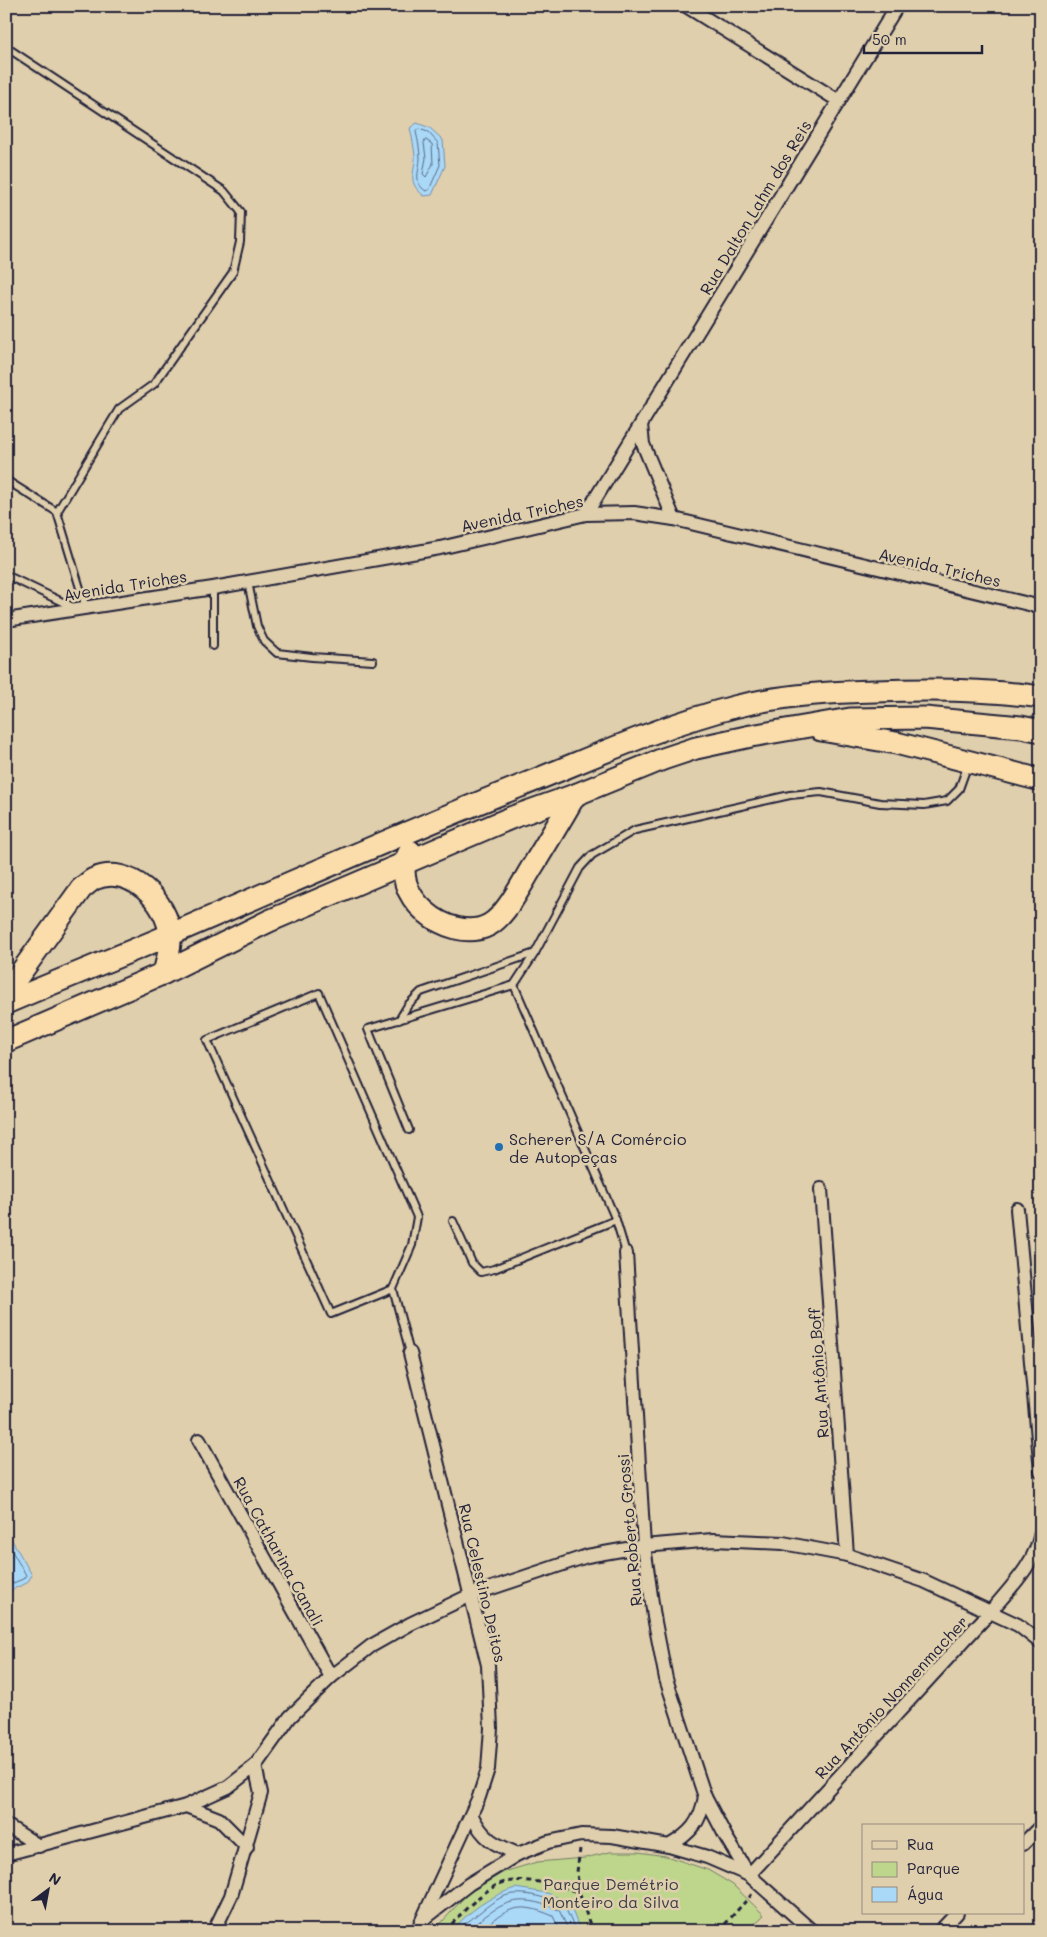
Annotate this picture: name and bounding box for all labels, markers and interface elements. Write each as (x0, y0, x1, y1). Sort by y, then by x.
scale bar (864, 22, 982, 54)
text: 50 m (872, 29, 907, 49)
street label: Rua Dalton Lahm dos Reis (694, 116, 816, 298)
street label: Avenida Triches (459, 490, 585, 536)
street label: Avenida Triches (877, 543, 1003, 591)
street label: Avenida Triches (62, 565, 188, 605)
place label: Scherer S/A Comércio de Autopeças (509, 1128, 686, 1167)
marker: Scherer S/A Comércio de Autopeças (493, 1141, 505, 1153)
street label: Rua Antônio Boff (803, 1306, 833, 1439)
street label: Rua Roberto Grossi (612, 1453, 646, 1607)
street label: Rua Catharina Canali (229, 1473, 329, 1629)
street label: Rua Celestino Deitos (454, 1501, 512, 1665)
street label: Rua Antônio Nonnenmacher (810, 1611, 972, 1783)
legend (862, 1824, 1024, 1914)
text: Rua (907, 1834, 934, 1854)
text: Parque (907, 1858, 960, 1878)
north arrow (22, 1864, 72, 1914)
text: N (46, 1868, 65, 1889)
park label: Parque Demétrio Monteiro da Silva (542, 1873, 680, 1912)
text: Água (907, 1884, 944, 1904)

